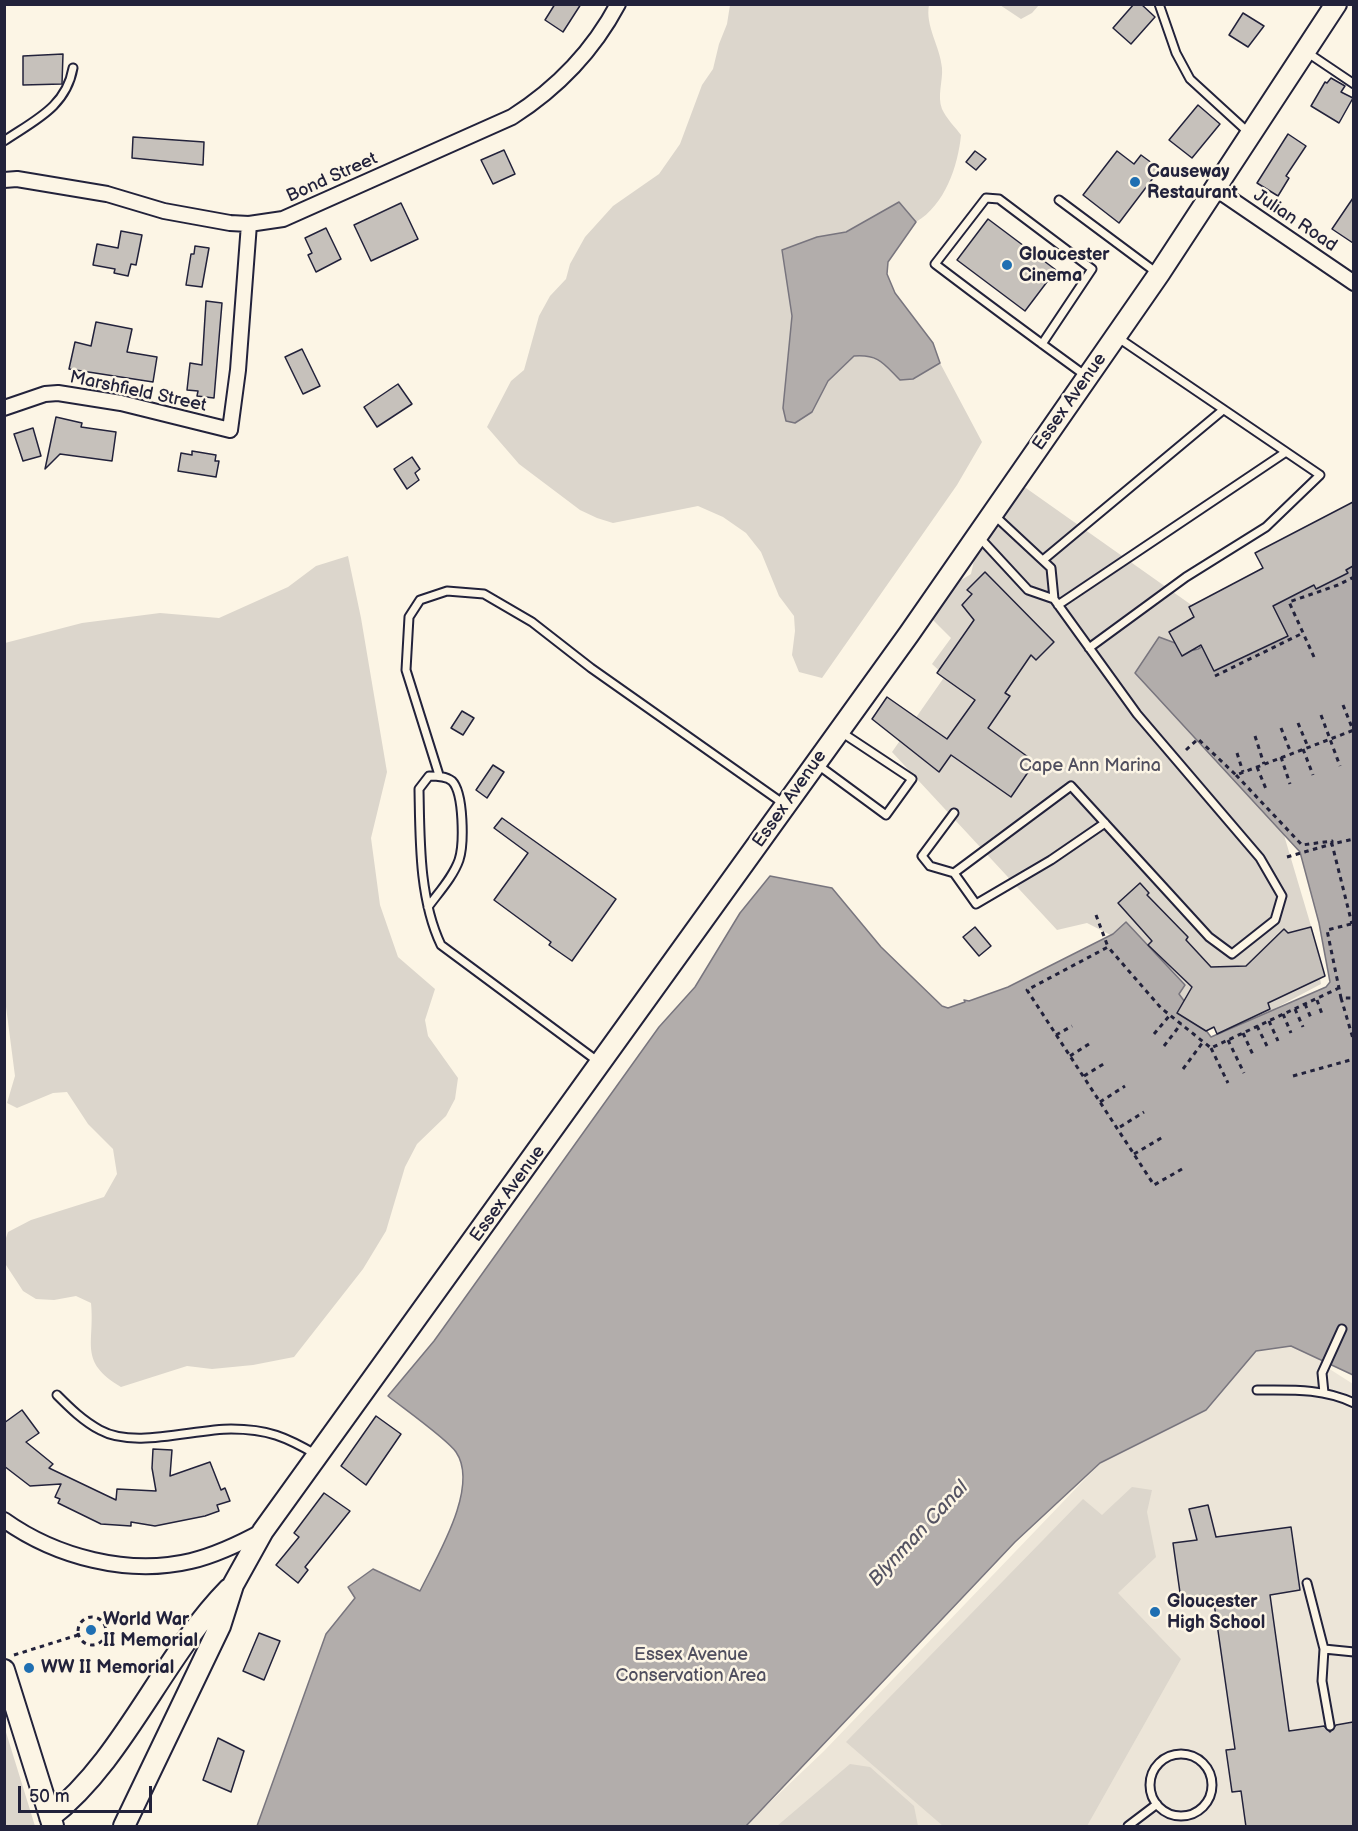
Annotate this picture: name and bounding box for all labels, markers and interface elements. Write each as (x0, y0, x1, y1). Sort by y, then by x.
street label: Bond Street (283, 148, 381, 208)
place label: Causeway Restaurant (1147, 161, 1238, 204)
marker: Causeway Restaurant (1128, 175, 1142, 189)
street label: Julian Road (1249, 185, 1341, 257)
place label: Gloucester Cinema (1019, 244, 1109, 286)
marker: Gloucester Cinema (1000, 258, 1014, 272)
street label: Essex Avenue (1029, 349, 1111, 455)
street label: Marshfield Street (68, 367, 208, 417)
street label: Essex Avenue (749, 746, 831, 852)
park label: Cape Ann Marina (1019, 755, 1161, 777)
street label: Essex Avenue (466, 1142, 550, 1246)
water label: Blynman Canal (864, 1476, 974, 1592)
place label: Gloucester High School (1167, 1591, 1265, 1634)
marker: Gloucester High School (1148, 1605, 1162, 1619)
place label: World War II Memorial (103, 1609, 198, 1652)
marker: World War II Memorial (84, 1623, 98, 1637)
park label: Essex Avenue Conservation Area (616, 1644, 766, 1686)
place label: WW II Memorial (41, 1657, 174, 1679)
marker: WW II Memorial (22, 1661, 36, 1675)
scale bar (21, 1774, 154, 1812)
text: 50 m (29, 1786, 70, 1807)

